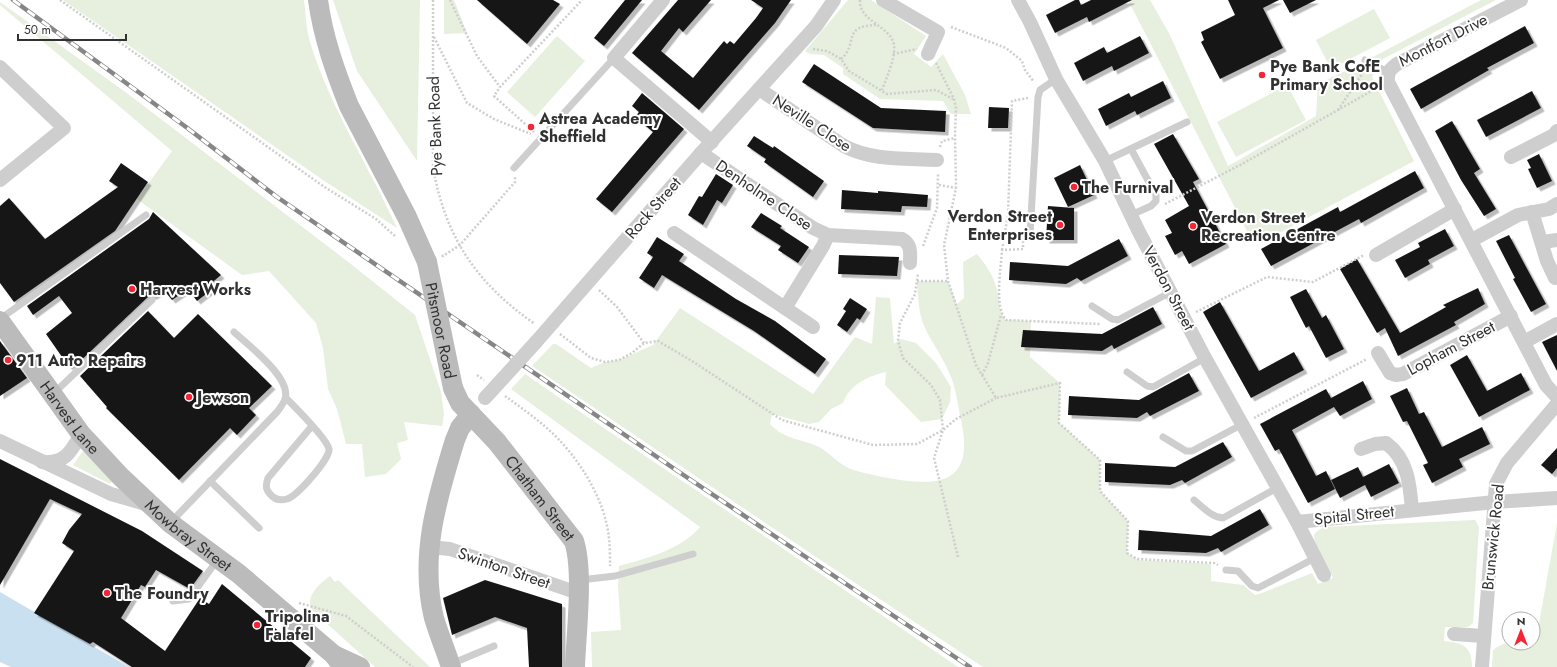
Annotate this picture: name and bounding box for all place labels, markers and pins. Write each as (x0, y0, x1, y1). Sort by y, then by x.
place label: Pye Bank CofE Primary School (1270, 55, 1383, 96)
marker: Pye Bank CofE Primary School (1257, 70, 1267, 80)
place label: Astrea Academy Sheffield (538, 107, 661, 148)
marker: Astrea Academy Sheffield (526, 122, 536, 132)
place label: The Furnival (1082, 176, 1173, 199)
marker: The Furnival (1069, 182, 1079, 192)
place label: Verdon Street Enterprises (947, 205, 1053, 246)
place label: Verdon Street Recreation Centre (1200, 206, 1336, 247)
marker: Verdon Street Enterprises (1055, 220, 1065, 230)
marker: Verdon Street Recreation Centre (1188, 221, 1198, 231)
place label: Harvest Works (140, 278, 251, 301)
marker: Harvest Works (127, 284, 137, 294)
place label: 911 Auto Repairs (16, 349, 144, 372)
marker: 911 Auto Repairs (3, 355, 13, 365)
place label: Jewson (194, 386, 249, 409)
marker: Jewson (184, 392, 194, 402)
place label: The Foundry (115, 582, 209, 605)
marker: The Foundry (102, 588, 112, 598)
place label: Tripolina Falafel (265, 605, 330, 646)
marker: Tripolina Falafel (252, 620, 262, 630)

